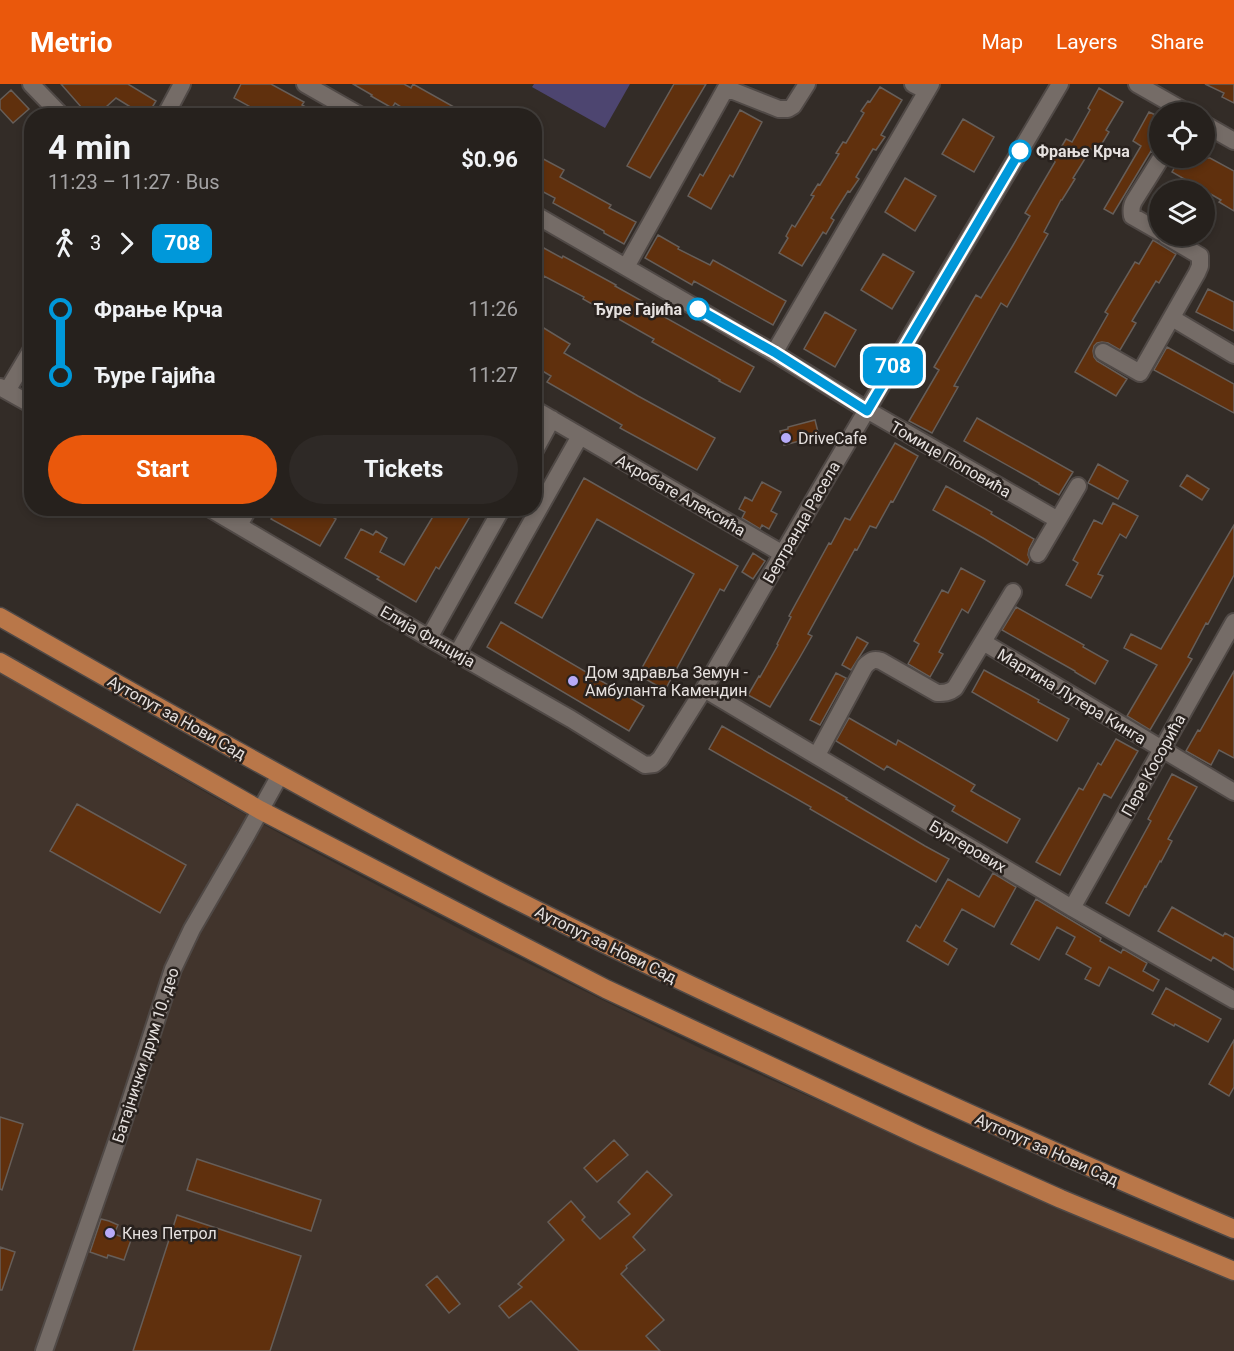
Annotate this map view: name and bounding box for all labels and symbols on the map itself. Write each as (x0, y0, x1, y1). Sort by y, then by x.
marker: Фрање Крча (1009, 140, 1031, 162)
place label: Фрање Крча (1036, 142, 1130, 161)
marker: Ђуре Гајића (687, 298, 709, 320)
place label: Ђуре Гајића (594, 300, 682, 319)
line badge: 708 (858, 346, 928, 386)
street label: Томице Поповића (887, 417, 1014, 502)
place label: DriveCafe (798, 429, 867, 448)
marker: DriveCafe (779, 431, 793, 445)
street label: Акробате Алексића (613, 451, 749, 540)
street label: Бертранда Расела (759, 458, 844, 586)
street label: Елија Финција (377, 602, 478, 671)
street label: Мартина Лутера Кинга (994, 645, 1149, 748)
place label: Дом здравља Земун - Амбуланта Камендин (585, 663, 748, 700)
street label: Аутопут за Нови Сад (104, 672, 249, 763)
marker: Дом здравља Земун - Амбуланта Камендин (566, 674, 580, 688)
street label: Пере Косорића (1117, 711, 1189, 820)
street label: Бургерових (926, 816, 1010, 877)
street label: Аутопут за Нови Сад (532, 902, 680, 987)
street label: Батајнички друм 10. део (108, 965, 183, 1145)
street label: Аутопут за Нови Сад (972, 1109, 1122, 1190)
place label: Кнез Петрол (122, 1224, 217, 1243)
marker: Кнез Петрол (103, 1226, 117, 1240)

